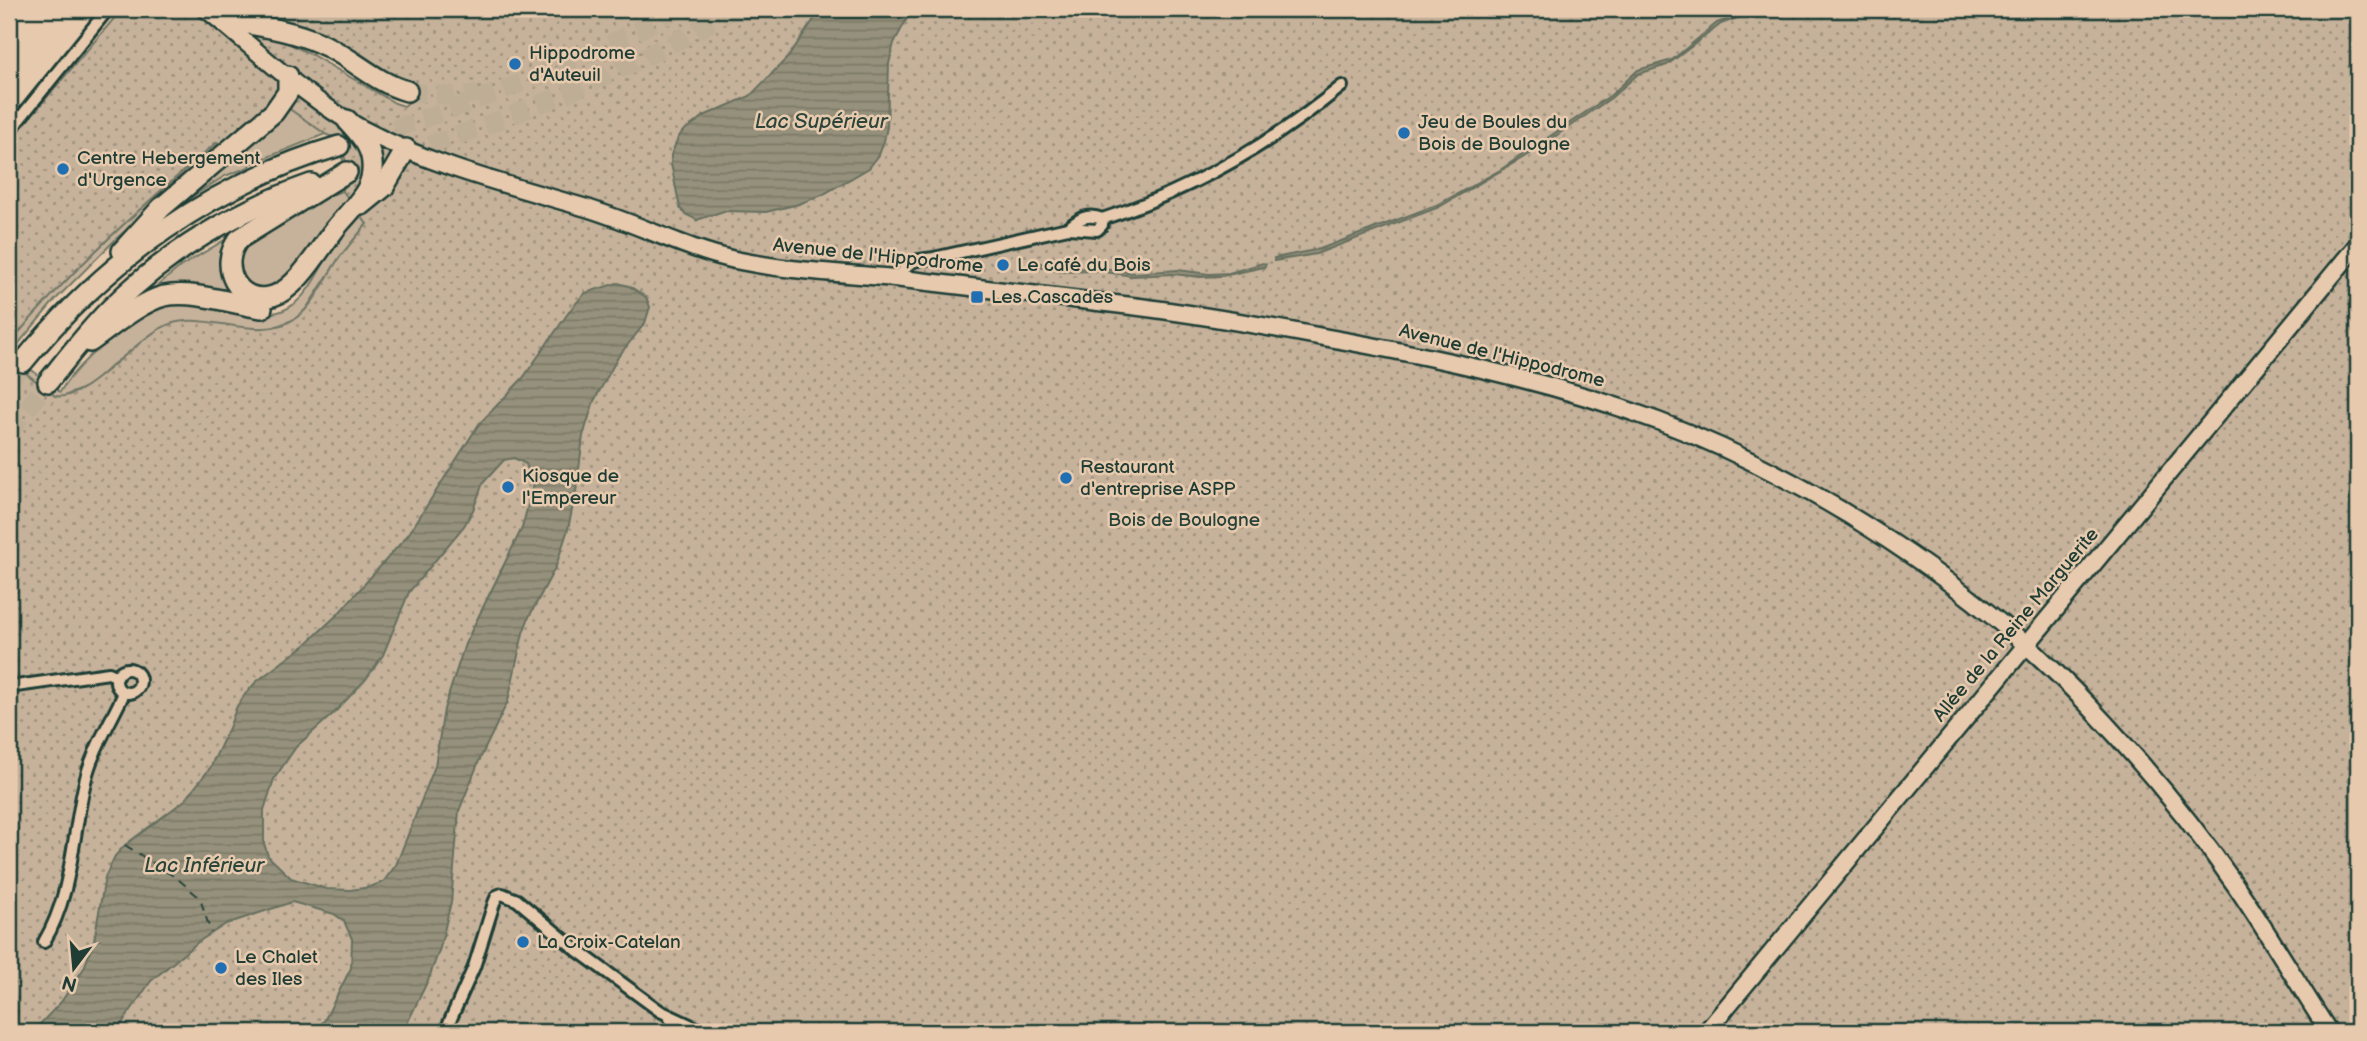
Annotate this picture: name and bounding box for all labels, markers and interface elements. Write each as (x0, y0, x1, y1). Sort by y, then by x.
place label: Hippodrome d'Auteuil (529, 42, 635, 87)
marker: Hippodrome d'Auteuil (507, 56, 523, 72)
water label: Lac Supérieur (755, 109, 889, 134)
place label: Jeu de Boules du Bois de Boulogne (1418, 111, 1570, 156)
marker: Jeu de Boules du Bois de Boulogne (1396, 125, 1412, 141)
place label: Centre Hebergement d'Urgence (77, 147, 261, 192)
marker: Centre Hebergement d'Urgence (55, 161, 71, 177)
street label: Avenue de l'Hippodrome (772, 234, 984, 278)
place label: Le café du Bois (1017, 254, 1151, 277)
marker: Le café du Bois (995, 257, 1011, 273)
place label: Les Cascades (991, 286, 1113, 309)
marker: Les Cascades (969, 289, 985, 305)
street label: Avenue de l'Hippodrome (1397, 319, 1607, 393)
place label: Restaurant d'entreprise ASPP (1080, 456, 1236, 501)
place label: Kiosque de l'Empereur (522, 465, 619, 510)
marker: Restaurant d'entreprise ASPP (1058, 470, 1074, 486)
marker: Kiosque de l'Empereur (500, 479, 516, 495)
park label: Bois de Boulogne (1108, 509, 1260, 532)
street label: Allée de la Reine Marguerite (1928, 524, 2104, 726)
water label: Lac Inférieur (144, 853, 265, 878)
place label: La Croix-Catelan (537, 931, 681, 954)
north arrow (38, 932, 108, 1002)
marker: La Croix-Catelan (515, 934, 531, 950)
place label: Le Chalet des Iles (235, 946, 318, 991)
marker: Le Chalet des Iles (213, 960, 229, 976)
text: N (60, 970, 80, 996)

